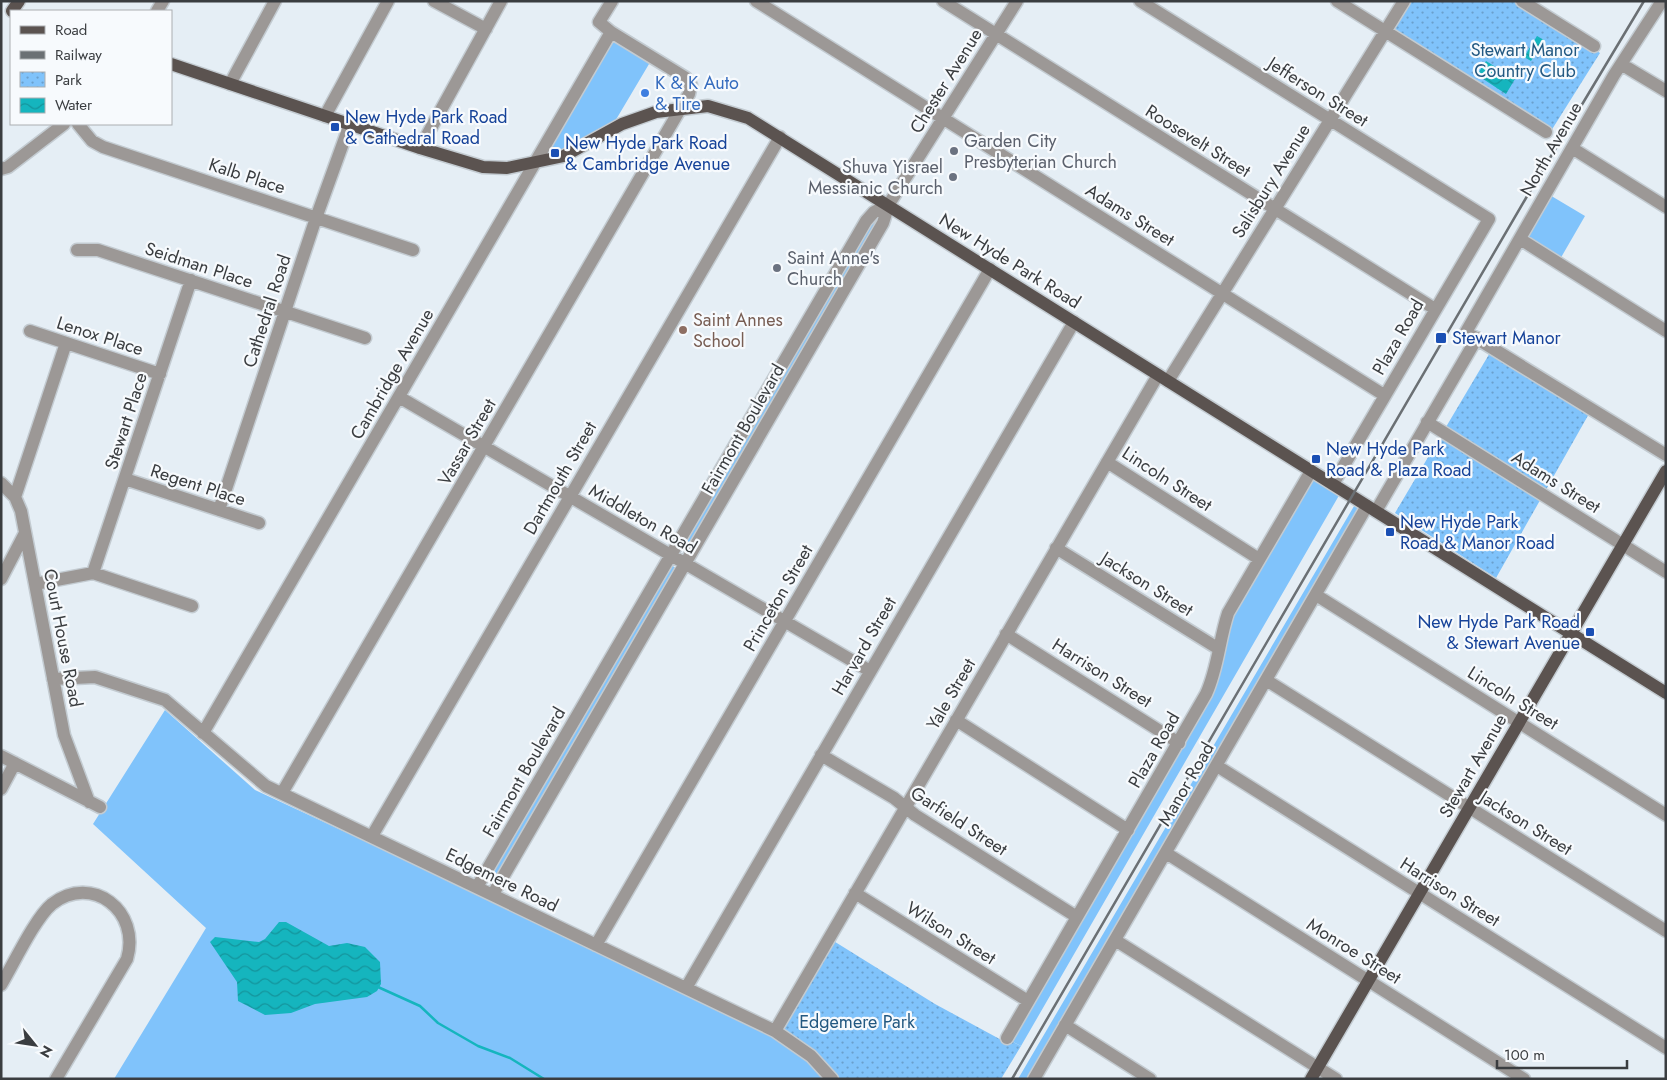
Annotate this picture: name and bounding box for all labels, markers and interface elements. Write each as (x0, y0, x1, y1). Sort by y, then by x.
legend (10, 10, 172, 125)
text: Road (55, 19, 87, 41)
street label: Chester Avenue (903, 23, 989, 139)
park label: Stewart Manor Country Club (1471, 37, 1580, 84)
text: Railway (55, 44, 102, 66)
street label: Jefferson Street (1261, 50, 1374, 134)
text: Park (55, 69, 82, 91)
place label: K & K Auto & Tire (655, 70, 739, 117)
marker: K & K Auto & Tire (639, 87, 651, 99)
text: Water (55, 94, 93, 116)
street label: North Avenue (1513, 97, 1589, 201)
street label: Roosevelt Street (1140, 98, 1256, 184)
place label: New Hyde Park Road & Cathedral Road (345, 104, 508, 151)
street label: Salisbury Avenue (1225, 119, 1317, 243)
marker: New Hyde Park Road & Cathedral Road (329, 121, 341, 133)
place label: Garden City Presbyterian Church (964, 128, 1117, 175)
place label: New Hyde Park Road & Cambridge Avenue (565, 130, 730, 177)
marker: Garden City Presbyterian Church (948, 145, 960, 157)
marker: New Hyde Park Road & Cambridge Avenue (549, 147, 561, 159)
street label: Kalb Place (205, 151, 289, 201)
place label: Shuva Yisrael Messianic Church (808, 154, 943, 201)
marker: Shuva Yisrael Messianic Church (947, 171, 959, 183)
street label: Adams Street (1081, 177, 1180, 253)
street label: New Hyde Park Road (934, 207, 1086, 315)
street label: Seidman Place (142, 235, 256, 295)
place label: Saint Anne's Church (787, 245, 879, 292)
street label: Cathedral Road (236, 251, 298, 371)
marker: Saint Anne's Church (771, 262, 783, 274)
street label: Plaza Road (1366, 294, 1430, 380)
street label: Cambridge Avenue (344, 304, 440, 444)
place label: Saint Annes School (693, 307, 783, 354)
street label: Lenox Place (53, 310, 147, 362)
marker: Saint Annes School (677, 324, 689, 336)
place label: Stewart Manor (1452, 325, 1561, 351)
marker: Stewart Manor (1434, 331, 1448, 345)
street label: Fairmont Boulevard (695, 359, 791, 499)
street label: Stewart Place (98, 369, 154, 473)
street label: Vassar Street (432, 393, 503, 490)
street label: Dartmouth Street (517, 416, 603, 539)
place label: New Hyde Park Road & Plaza Road (1326, 436, 1472, 483)
street label: Lincoln Street (1117, 440, 1218, 518)
street label: Adams Street (1507, 444, 1606, 520)
marker: New Hyde Park Road & Plaza Road (1310, 453, 1322, 465)
street label: Regent Place (147, 457, 249, 513)
street label: Middleton Road (584, 477, 702, 561)
place label: New Hyde Park Road & Manor Road (1400, 509, 1555, 556)
marker: New Hyde Park Road & Manor Road (1384, 526, 1396, 538)
street label: Princeton Street (737, 539, 820, 656)
street label: Jackson Street (1094, 544, 1199, 623)
street label: Court House Road (37, 567, 89, 709)
street label: Harvard Street (825, 591, 903, 700)
place label: New Hyde Park Road & Stewart Avenue (1417, 609, 1580, 656)
marker: New Hyde Park Road & Stewart Avenue (1584, 626, 1596, 638)
street label: Harrison Street (1047, 632, 1158, 714)
street label: Yale Street (920, 653, 982, 735)
street label: Lincoln Street (1463, 660, 1564, 737)
street label: Fairmont Boulevard (476, 702, 572, 842)
street label: Plaza Road (1122, 707, 1186, 793)
street label: Stewart Avenue (1433, 709, 1513, 823)
street label: Manor Road (1152, 737, 1220, 831)
street label: Garfield Street (906, 780, 1013, 862)
street label: Jackson Street (1473, 783, 1578, 862)
street label: Edgemere Road (441, 841, 563, 919)
street label: Harrison Street (1395, 851, 1506, 933)
street label: Wilson Street (901, 895, 1002, 971)
street label: Monroe Street (1302, 912, 1407, 991)
park label: Edgemere Park (799, 1009, 915, 1035)
north arrow (10, 1020, 60, 1070)
scale bar (1497, 1038, 1627, 1070)
text: N (35, 1042, 58, 1061)
text: 100 m (1504, 1044, 1545, 1066)

